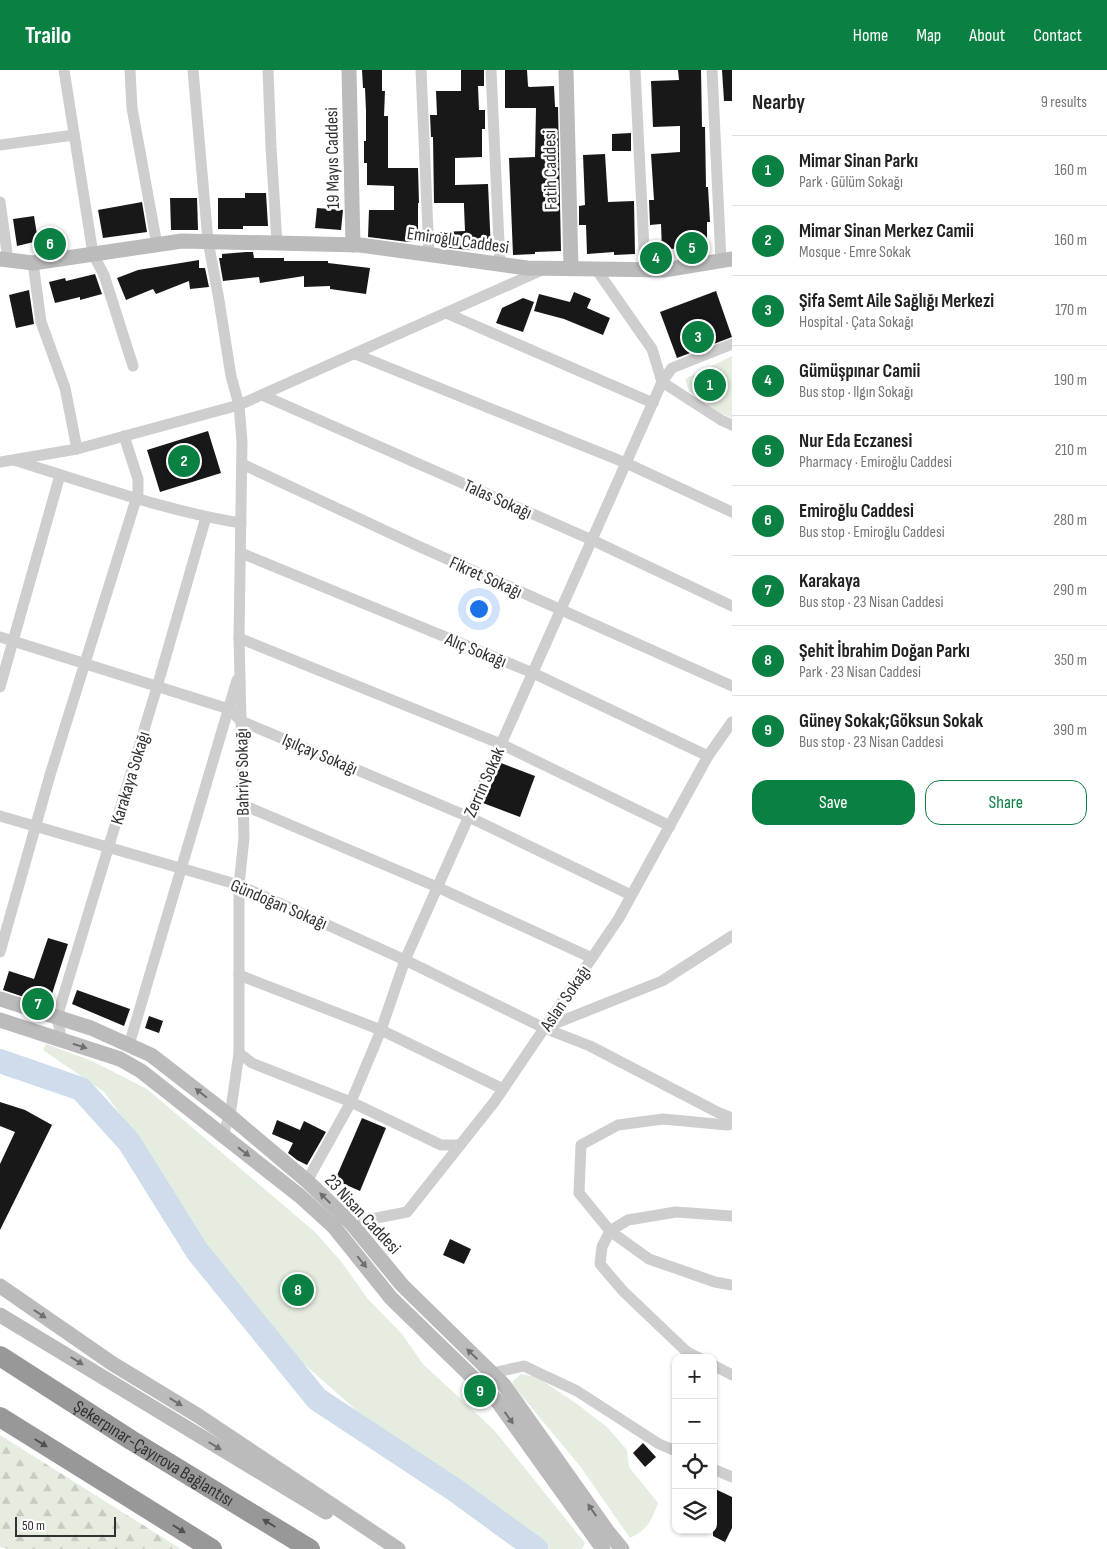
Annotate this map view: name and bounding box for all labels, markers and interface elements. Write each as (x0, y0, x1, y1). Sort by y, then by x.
text: Trailo (25, 21, 71, 50)
text: Home (853, 25, 888, 46)
text: Map (916, 25, 941, 46)
text: About (969, 25, 1005, 46)
text: Contact (1033, 25, 1082, 46)
text: Nearby (752, 90, 805, 115)
text: 9 results (1041, 93, 1087, 112)
street label: 19 Mayıs Caddesi (321, 107, 344, 209)
street label: Fatih Caddesi (539, 130, 562, 210)
text: Mimar Sinan Parkı (799, 150, 918, 173)
text: 1 (765, 161, 771, 180)
text: 160 m (1054, 161, 1087, 180)
text: Park · Gülüm Sokağı (799, 173, 903, 192)
text: Mimar Sinan Merkez Camii (799, 220, 974, 243)
street label: Emiroğlu Caddesi (405, 223, 510, 258)
pin: 6 (34, 225, 66, 263)
pin: 5 (676, 229, 708, 267)
text: 2 (764, 231, 772, 250)
text: 160 m (1054, 231, 1087, 250)
pin: 4 (640, 239, 672, 277)
text: Mosque · Emre Sokak (799, 243, 911, 262)
text: Şifa Semt Aile Sağlığı Merkezi (799, 290, 994, 313)
text: 3 (764, 301, 772, 320)
text: 170 m (1055, 301, 1087, 320)
text: Hospital · Çata Sokağı (799, 313, 914, 332)
pin: 3 (682, 318, 714, 356)
text: Gümüşpınar Camii (799, 360, 920, 383)
pin: 1 (694, 366, 726, 404)
text: 4 (764, 371, 772, 390)
text: 190 m (1054, 371, 1087, 390)
text: Bus stop · Ilgın Sokağı (799, 383, 913, 402)
text: Nur Eda Eczanesi (799, 430, 912, 453)
text: 5 (764, 441, 772, 460)
text: 210 m (1055, 441, 1087, 460)
pin: 2 (168, 442, 200, 480)
text: Pharmacy · Emiroğlu Caddesi (799, 453, 952, 472)
street label: Talas Sokağı (461, 475, 535, 524)
text: Emiroğlu Caddesi (799, 500, 914, 523)
text: 6 (764, 511, 772, 530)
text: 280 m (1053, 511, 1087, 530)
text: Bus stop · Emiroğlu Caddesi (799, 523, 945, 542)
street label: Fikret Sokağı (446, 552, 525, 603)
text: Karakaya (799, 570, 860, 593)
text: 7 (765, 581, 771, 600)
text: 290 m (1053, 581, 1087, 600)
text: Bus stop · 23 Nisan Caddesi (799, 593, 944, 612)
your location (466, 596, 492, 622)
street label: Alıç Sokağı (441, 628, 510, 672)
text: Şehit İbrahim Doğan Parkı (799, 640, 970, 663)
text: 8 (764, 651, 772, 670)
text: 350 m (1054, 651, 1087, 670)
text: Park · 23 Nisan Caddesi (799, 663, 921, 682)
text: Güney Sokak;Göksun Sokak (799, 710, 983, 733)
text: 9 (764, 721, 772, 740)
text: 390 m (1053, 721, 1087, 740)
street label: Bahriye Sokağı (231, 728, 254, 816)
street label: Karakaya Sokağı (106, 729, 155, 827)
street label: Işılçay Sokağı (279, 729, 361, 780)
text: Bus stop · 23 Nisan Caddesi (799, 733, 944, 752)
street label: Zerrin Sokak (460, 744, 509, 820)
button: Save (752, 780, 915, 825)
button: Share (925, 780, 1087, 825)
street label: Gündoğan Sokağı (227, 875, 330, 934)
street label: Aslan Sokağı (535, 961, 595, 1036)
pin: 7 (22, 985, 54, 1023)
one-way arrow (72, 1042, 87, 1050)
one-way arrow (194, 1088, 208, 1098)
one-way arrow (237, 1147, 251, 1157)
street label: 23 Nisan Caddesi (320, 1170, 405, 1259)
one-way arrow (319, 1192, 331, 1204)
one-way arrow (357, 1255, 367, 1269)
pin: 8 (282, 1271, 314, 1309)
one-way arrow (33, 1309, 47, 1319)
one-way arrow (467, 1348, 479, 1360)
map controls (672, 1354, 717, 1534)
button: + (672, 1354, 717, 1399)
one-way arrow (70, 1357, 83, 1366)
pin: 9 (464, 1372, 496, 1410)
street label: Şekerpınar-Çayırova Bağlantısı (70, 1396, 238, 1511)
one-way arrow (170, 1398, 183, 1407)
button: − (672, 1399, 717, 1444)
one-way arrow (504, 1411, 514, 1425)
one-way arrow (35, 1438, 48, 1447)
one-way arrow (209, 1442, 222, 1451)
button: locate (672, 1444, 717, 1489)
button: layers (672, 1489, 717, 1534)
one-way arrow (587, 1504, 598, 1517)
scale bar (15, 1514, 116, 1537)
text: 50 m (22, 1517, 45, 1534)
one-way arrow (262, 1519, 275, 1528)
one-way arrow (173, 1524, 186, 1533)

